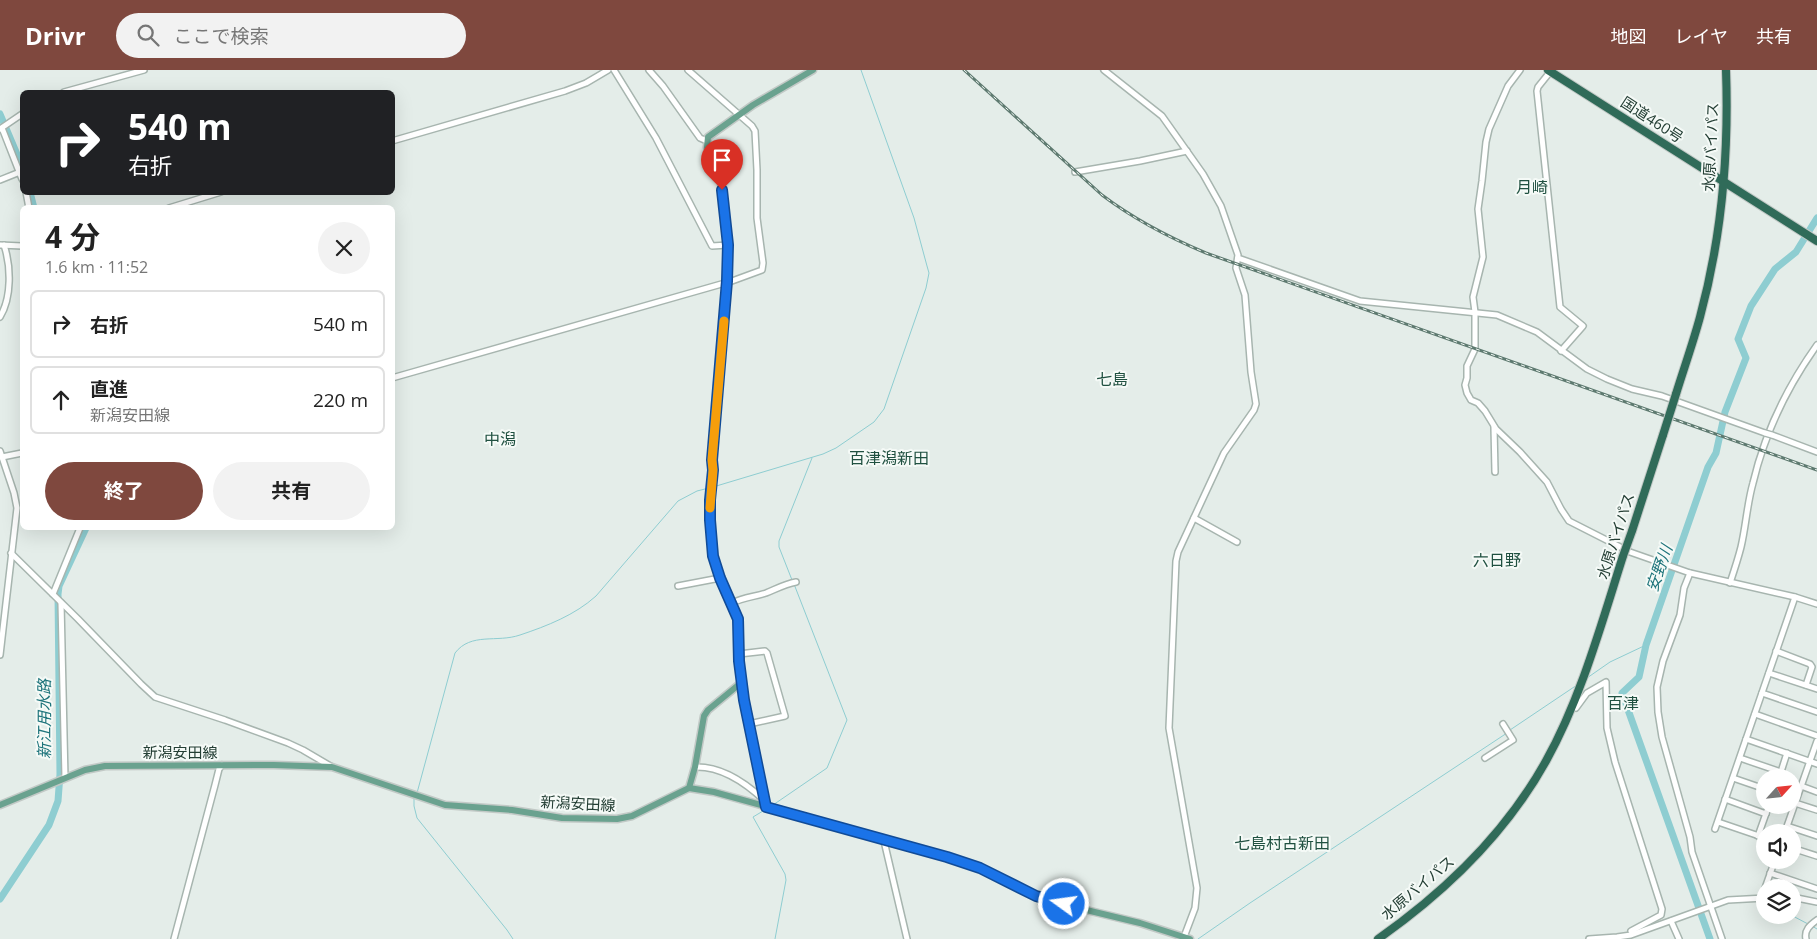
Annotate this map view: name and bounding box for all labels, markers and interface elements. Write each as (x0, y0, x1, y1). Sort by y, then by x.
search box (116, 13, 466, 58)
text: Drivr (25, 19, 86, 52)
icon: search (134, 21, 162, 49)
text: ここで検索 (174, 23, 269, 49)
text: 地図 (1611, 24, 1647, 48)
text: レイヤ (1675, 24, 1728, 48)
text: 共有 (1756, 24, 1792, 48)
street label: 国道460号 (1617, 92, 1688, 147)
street label: 水原バイパス (1698, 102, 1722, 192)
text: 540 m (128, 103, 232, 150)
icon: right (45, 110, 110, 175)
pin (701, 139, 743, 190)
icon: arrive (708, 146, 736, 174)
text: 右折 (128, 150, 172, 180)
district label: 月崎 (1516, 176, 1548, 198)
text: 4 分 (45, 216, 100, 257)
button: close (318, 222, 370, 274)
text: 1.6 km · 11:52 (45, 256, 148, 278)
icon: right (47, 310, 75, 338)
text: 540 m (313, 311, 368, 337)
text: 右折 (90, 312, 128, 338)
district label: 七島 (1096, 368, 1128, 390)
text: 直進 (90, 376, 128, 402)
icon: ahead (47, 386, 75, 414)
text: 220 m (313, 387, 368, 413)
text: 新潟安田線 (90, 404, 170, 426)
district label: 中潟 (484, 428, 516, 450)
district label: 百津潟新田 (849, 447, 929, 469)
button: 終了 (45, 462, 203, 520)
button: 共有 (213, 462, 370, 520)
street label: 水原バイパス (1592, 490, 1638, 581)
water label: 安野川 (1641, 540, 1678, 594)
district label: 六日野 (1473, 549, 1521, 571)
water label: 新江用水路 (33, 677, 55, 759)
district label: 百津 (1607, 692, 1639, 714)
street label: 新潟安田線 (142, 742, 218, 762)
north arrow (1756, 769, 1801, 814)
map controls (1756, 769, 1801, 924)
street label: 新潟安田線 (540, 791, 616, 815)
button: sound (1756, 824, 1801, 869)
district label: 七島村古新田 (1234, 832, 1330, 854)
street label: 水原バイパス (1377, 851, 1458, 924)
position arrow (1037, 877, 1089, 929)
button: layers (1756, 879, 1801, 924)

